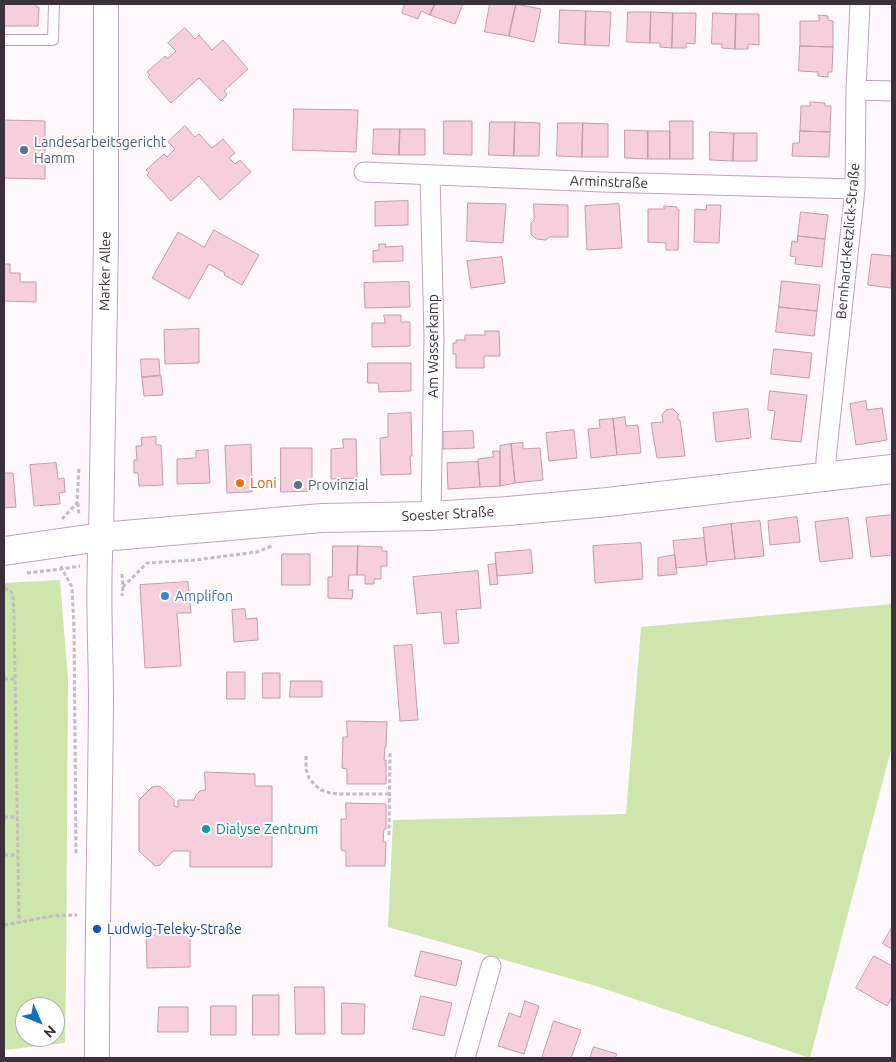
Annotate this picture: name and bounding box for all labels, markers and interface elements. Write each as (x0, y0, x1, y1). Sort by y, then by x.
place label: Landesarbeitsgericht Hamm (34, 134, 166, 166)
marker: Landesarbeitsgericht Hamm (18, 144, 30, 156)
street label: Bernhard-Ketzlick-Straße (833, 162, 863, 320)
street label: Arminstraße (570, 172, 648, 192)
street label: Marker Allee (96, 231, 114, 311)
street label: Am Wasserkamp (425, 294, 441, 398)
place label: Loni (250, 475, 277, 491)
marker: Loni (234, 477, 246, 489)
place label: Provinzial (308, 477, 369, 493)
marker: Provinzial (292, 479, 304, 491)
street label: Soester Straße (401, 503, 495, 525)
place label: Amplifon (175, 588, 233, 604)
marker: Amplifon (159, 590, 171, 602)
place label: Dialyse Zentrum (216, 821, 318, 837)
marker: Dialyse Zentrum (200, 823, 212, 835)
place label: Ludwig-Teleky-Straße (107, 921, 242, 937)
marker: Ludwig-Teleky-Straße (91, 923, 103, 935)
north arrow (15, 997, 65, 1047)
text: N (41, 1022, 59, 1041)

